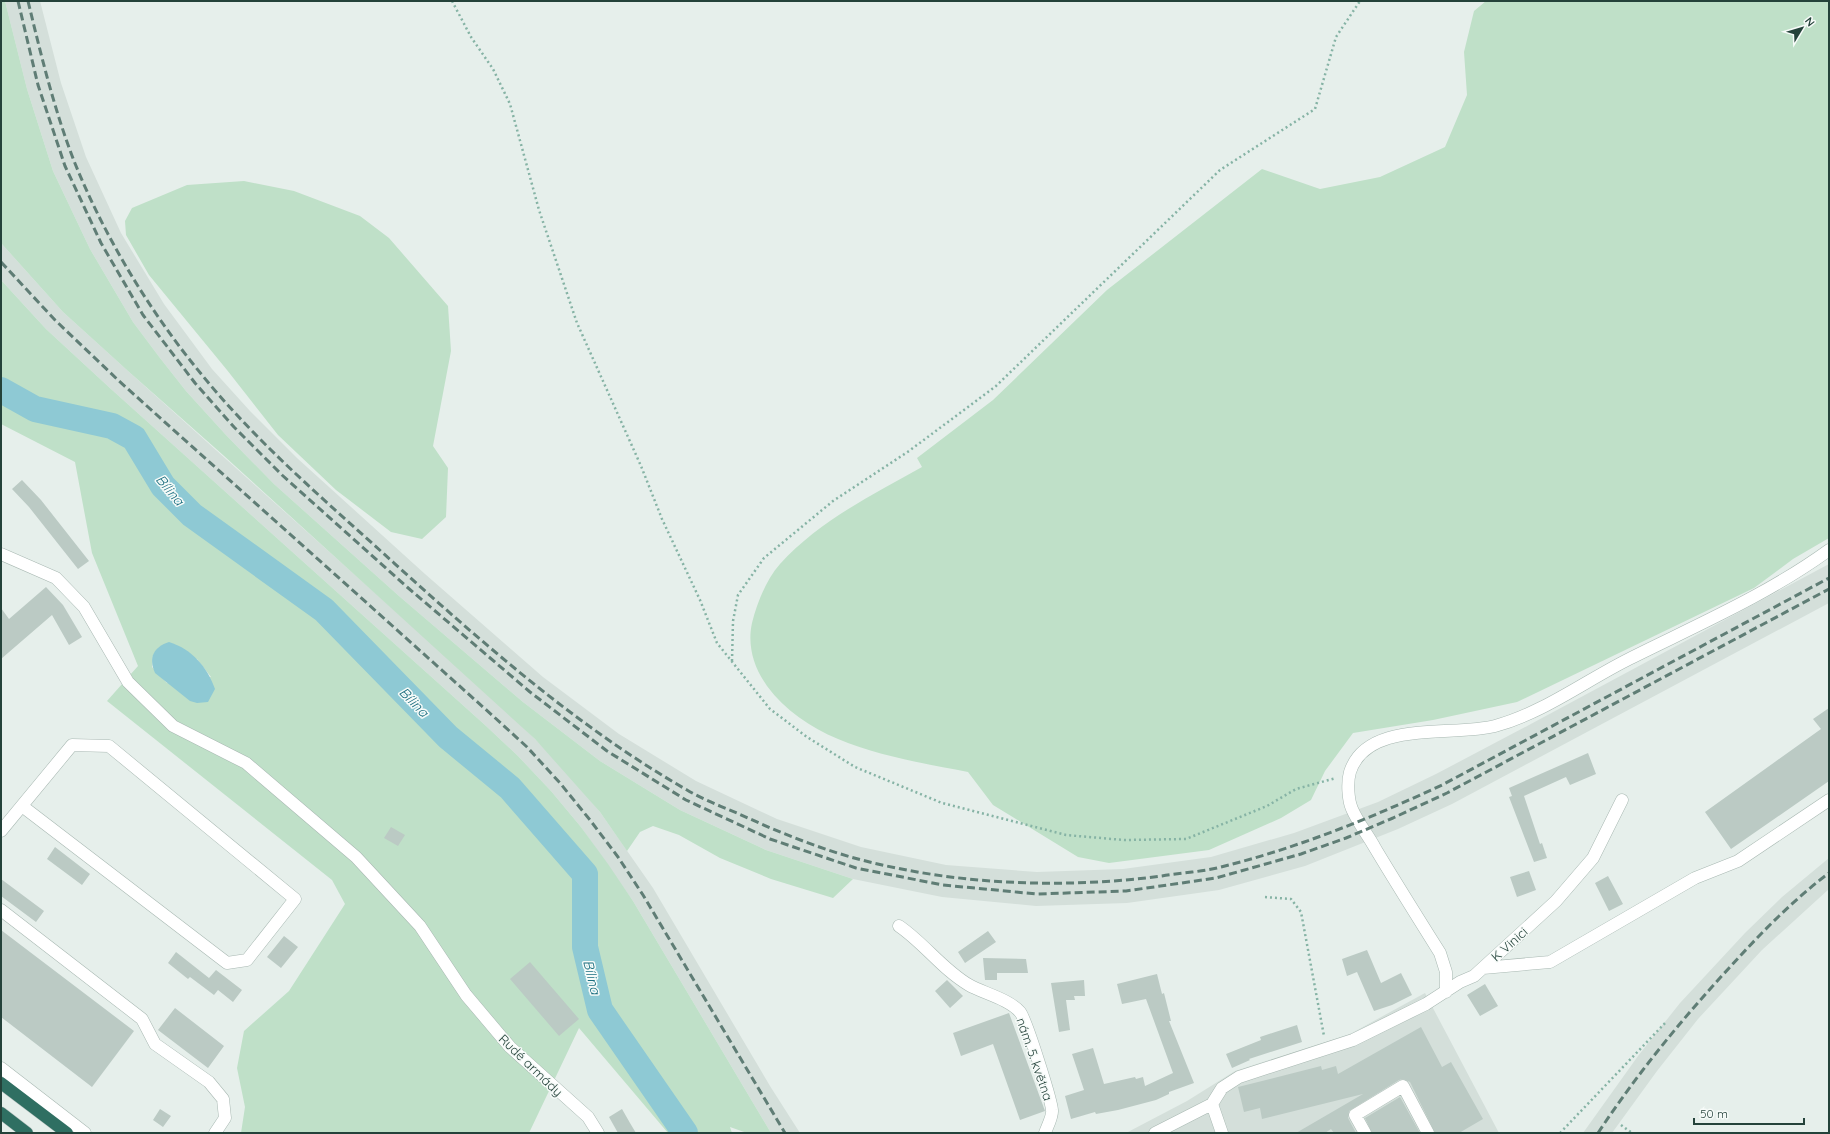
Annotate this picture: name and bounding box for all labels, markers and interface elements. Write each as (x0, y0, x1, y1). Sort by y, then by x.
north arrow (1782, 8, 1822, 48)
text: N (1802, 14, 1818, 29)
water label: Bílina (152, 471, 189, 510)
water label: Bílina (395, 683, 434, 722)
street label: K Vinici (1487, 923, 1531, 965)
water label: Bílina (579, 958, 605, 998)
street label: nám. 5. května (1013, 1015, 1057, 1103)
street label: Rudé armády (496, 1031, 566, 1099)
scale bar (1694, 1100, 1804, 1126)
text: 50 m (1700, 1106, 1728, 1121)

